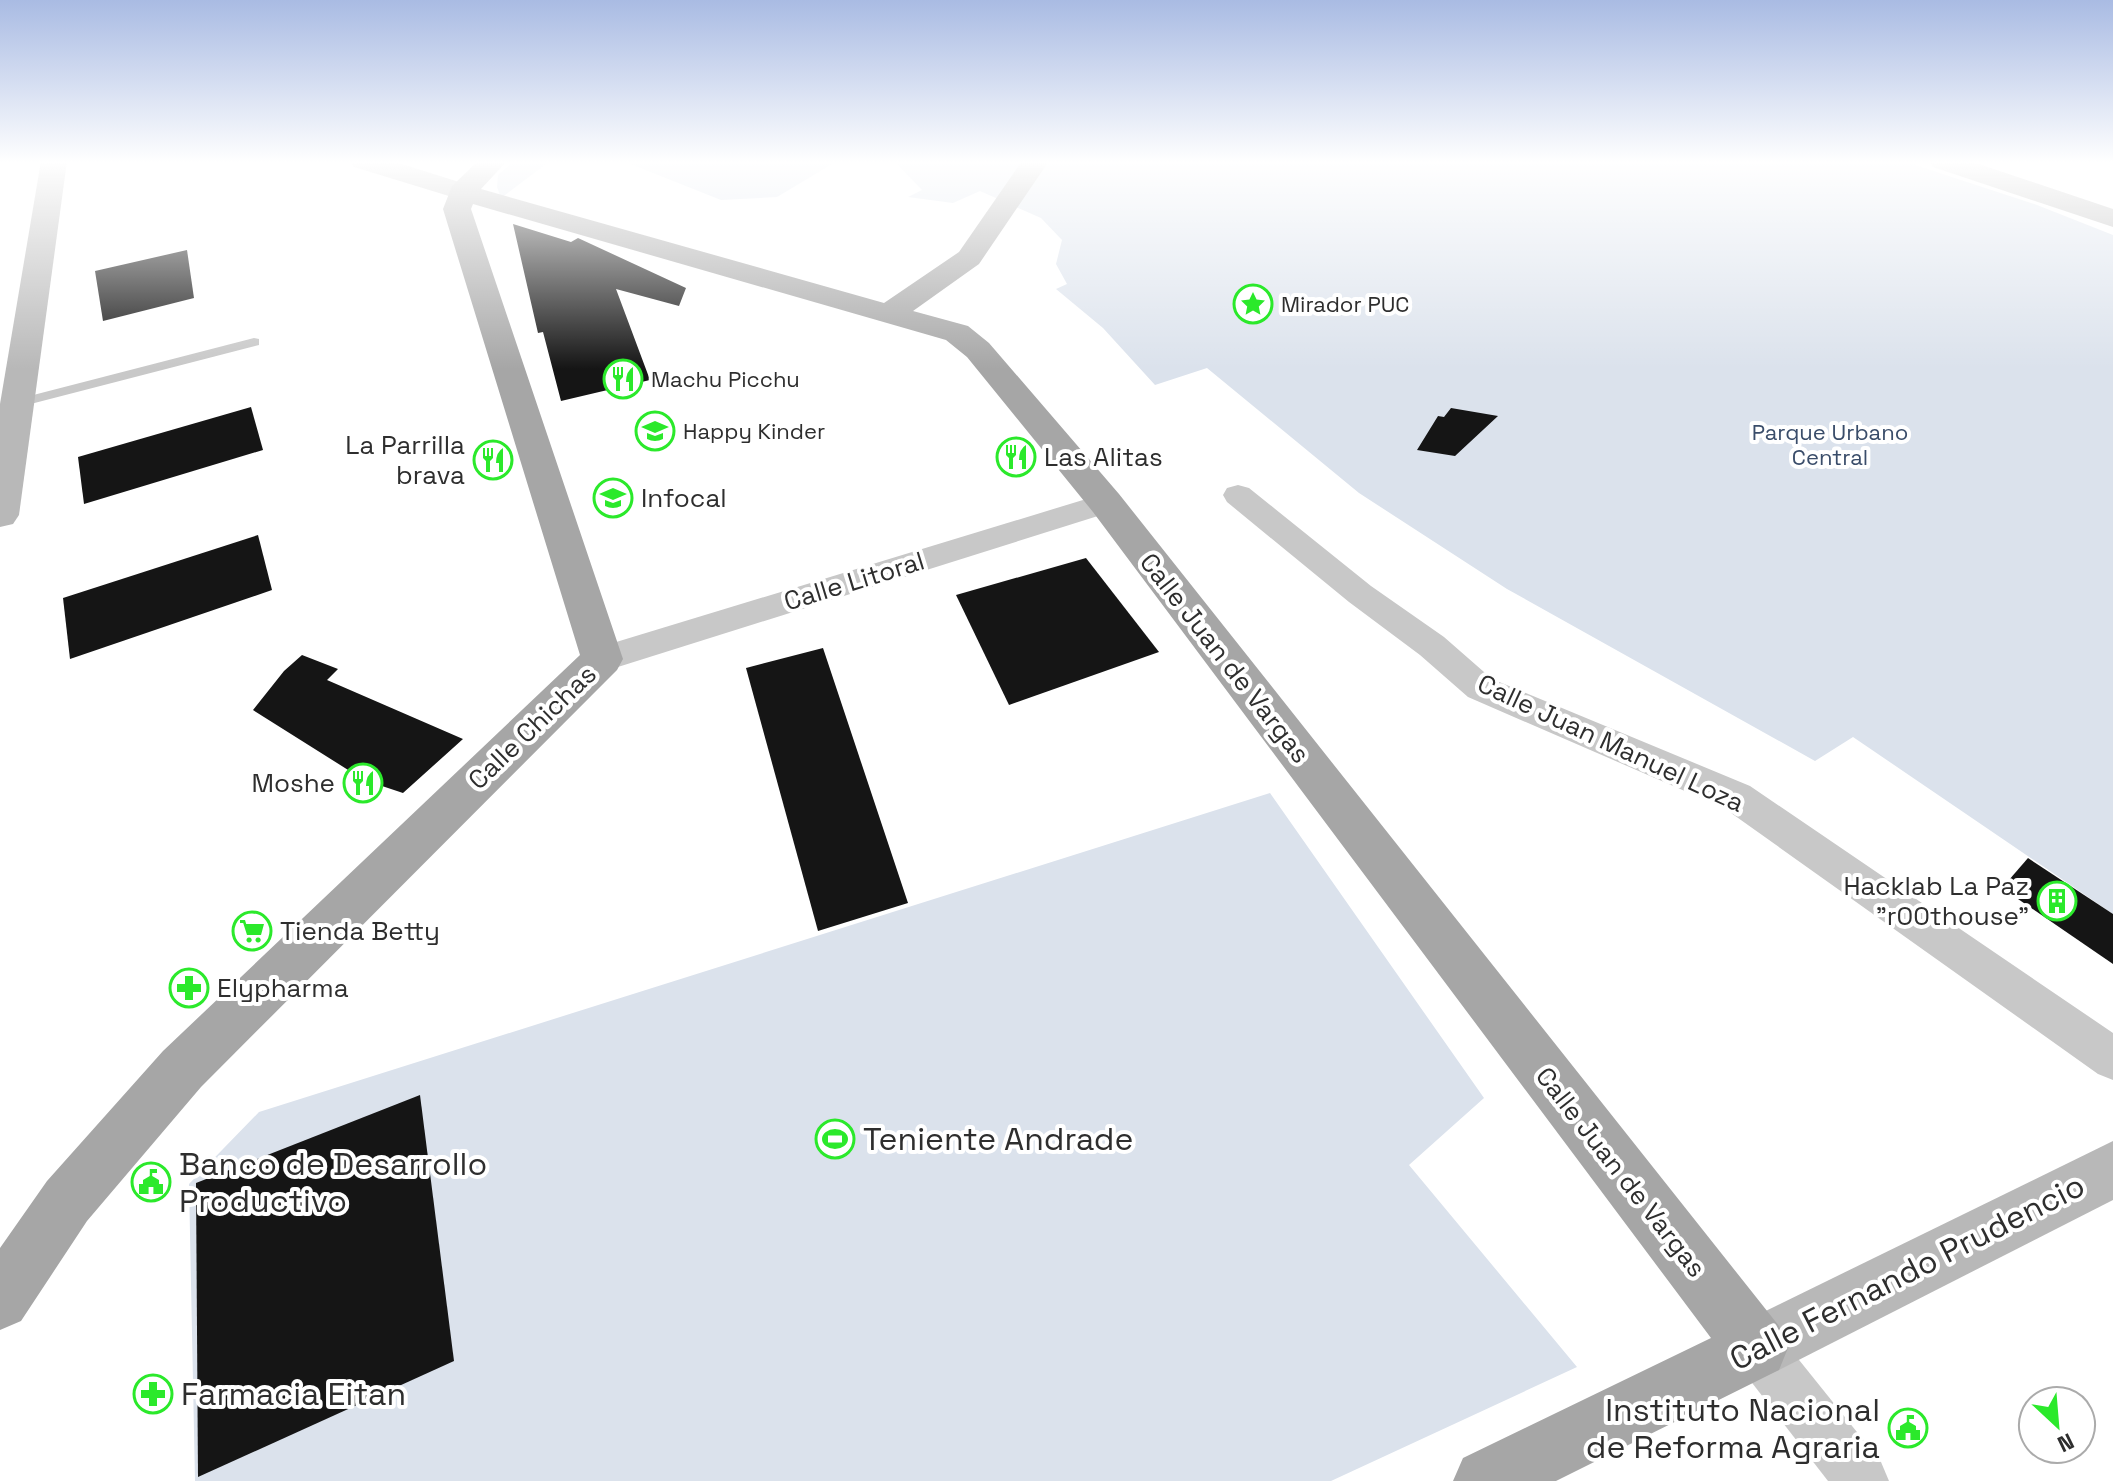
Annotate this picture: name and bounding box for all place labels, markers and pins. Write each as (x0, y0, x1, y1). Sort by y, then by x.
place icon: Mirador PUC (1232, 283, 1274, 325)
place label: Mirador PUC (1281, 290, 1409, 318)
restaurant icon: Machu Picchu (602, 358, 644, 400)
place label: Machu Picchu (651, 365, 800, 393)
school or university icon: Happy Kinder (634, 410, 676, 452)
place label: Happy Kinder (683, 417, 825, 445)
place label: La Parrilla brava (345, 428, 465, 492)
restaurant icon: Las Alitas (995, 436, 1037, 478)
restaurant icon: La Parrilla brava (472, 439, 514, 481)
place label: Las Alitas (1044, 440, 1163, 474)
school or university icon: Infocal (592, 477, 634, 519)
place label: Infocal (641, 481, 727, 515)
restaurant icon: Moshe (342, 762, 384, 804)
place label: Moshe (251, 766, 335, 800)
place label: Hacklab La Paz "r00thouse" (1843, 869, 2029, 933)
building icon: Hacklab La Paz "r00thouse" (2036, 880, 2078, 922)
supermarket icon: Tienda Betty (231, 910, 273, 952)
place label: Tienda Betty (280, 914, 440, 948)
pharmacy icon: Elypharma (168, 967, 210, 1009)
place label: Elypharma (217, 971, 349, 1005)
sports icon: Teniente Andrade (814, 1118, 856, 1160)
place label: Teniente Andrade (863, 1119, 1133, 1159)
place label: Banco de Desarrollo Productivo (179, 1144, 487, 1221)
public building icon: Banco de Desarrollo Productivo (130, 1161, 172, 1203)
pharmacy icon: Farmacia Eitan (132, 1373, 174, 1415)
place label: Farmacia Eitan (181, 1374, 406, 1414)
place label: Instituto Nacional de Reforma Agraria (1586, 1390, 1880, 1467)
public building icon: Instituto Nacional de Reforma Agraria (1887, 1407, 1929, 1449)

